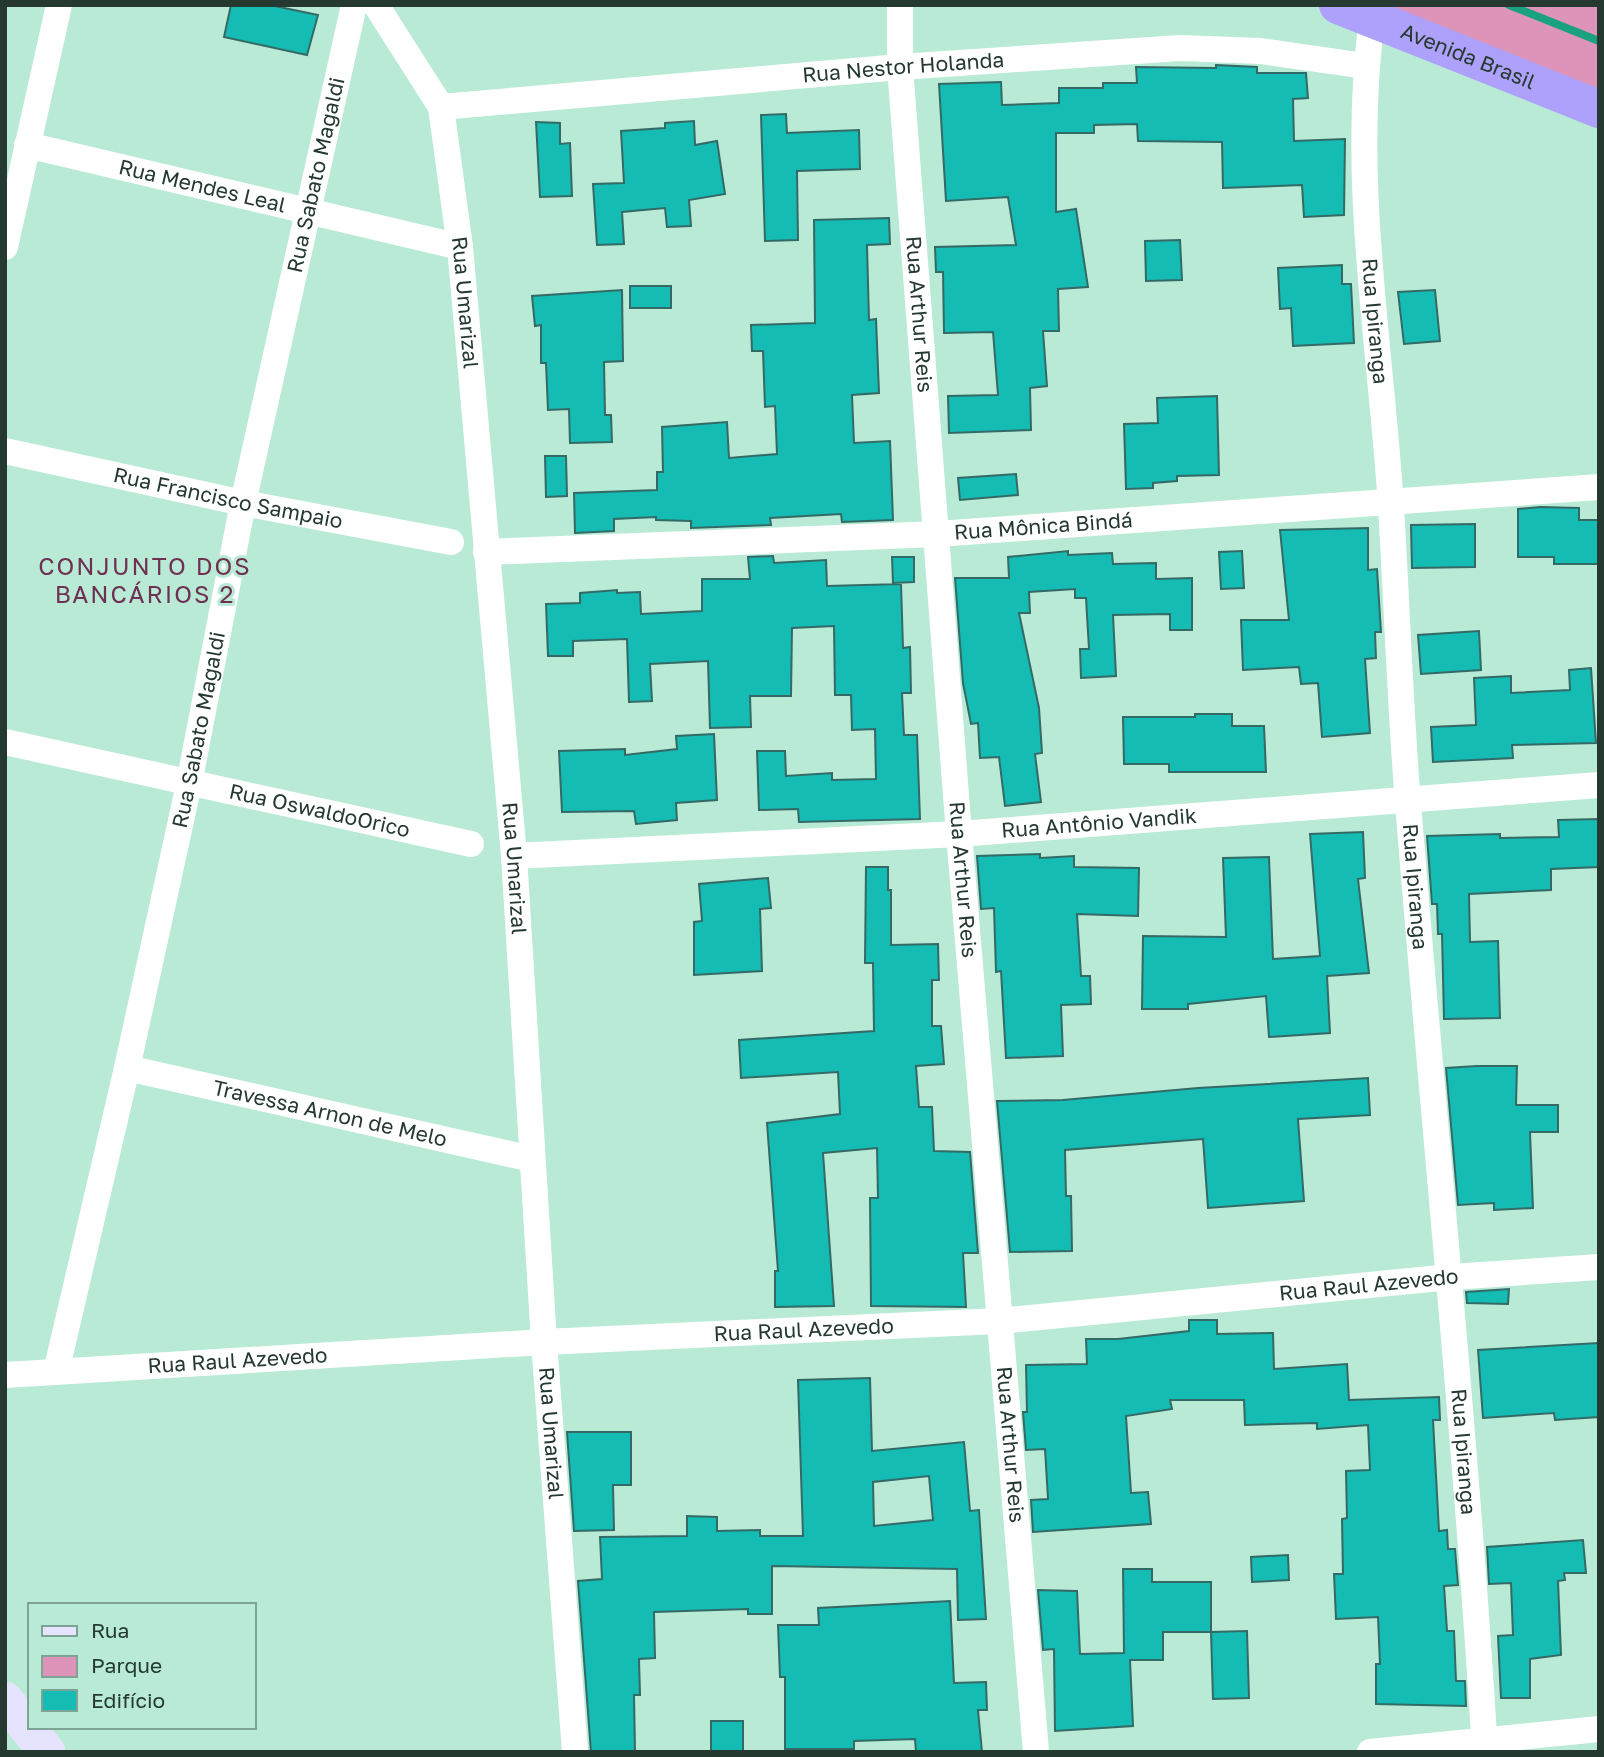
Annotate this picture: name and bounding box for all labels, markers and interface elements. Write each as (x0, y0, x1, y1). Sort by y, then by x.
street label: Avenida Brasil (1397, 17, 1539, 94)
street label: Rua Nestor Holanda (801, 46, 1005, 87)
street label: Rua Sabato Magaldi (281, 75, 350, 275)
street label: Rua Mendes Leal (116, 153, 289, 218)
street label: Rua Umarizal (447, 235, 485, 370)
street label: Rua Arthur Reis (901, 235, 939, 393)
street label: Rua Ipiranga (1357, 257, 1395, 385)
street label: Rua Francisco Sampaio (111, 461, 345, 533)
street label: Rua Mônica Bindá (953, 506, 1133, 545)
district label: CONJUNTO DOS BANCÁRIOS 2 (38, 551, 252, 608)
street label: Rua Sabato Magaldi (166, 629, 230, 830)
street label: Rua OswaldoOrico (227, 777, 413, 842)
street label: Rua Arthur Reis (945, 800, 983, 959)
street label: Rua Umarizal (497, 801, 533, 935)
street label: Rua Antônio Vandik (1000, 802, 1198, 843)
street label: Rua Ipiranga (1398, 823, 1434, 951)
street label: Travessa Arnon de Melo (211, 1074, 450, 1152)
street label: Rua Raul Azevedo (1278, 1263, 1459, 1306)
street label: Rua Raul Azevedo (713, 1312, 894, 1346)
street label: Rua Raul Azevedo (147, 1341, 328, 1378)
street label: Rua Arthur Reis (992, 1365, 1031, 1524)
street label: Rua Umarizal (534, 1366, 570, 1500)
street label: Rua Ipiranga (1446, 1388, 1482, 1516)
legend (28, 1603, 256, 1729)
text: Rua (91, 1617, 129, 1643)
text: Parque (91, 1652, 162, 1678)
text: Edifício (91, 1687, 165, 1713)

